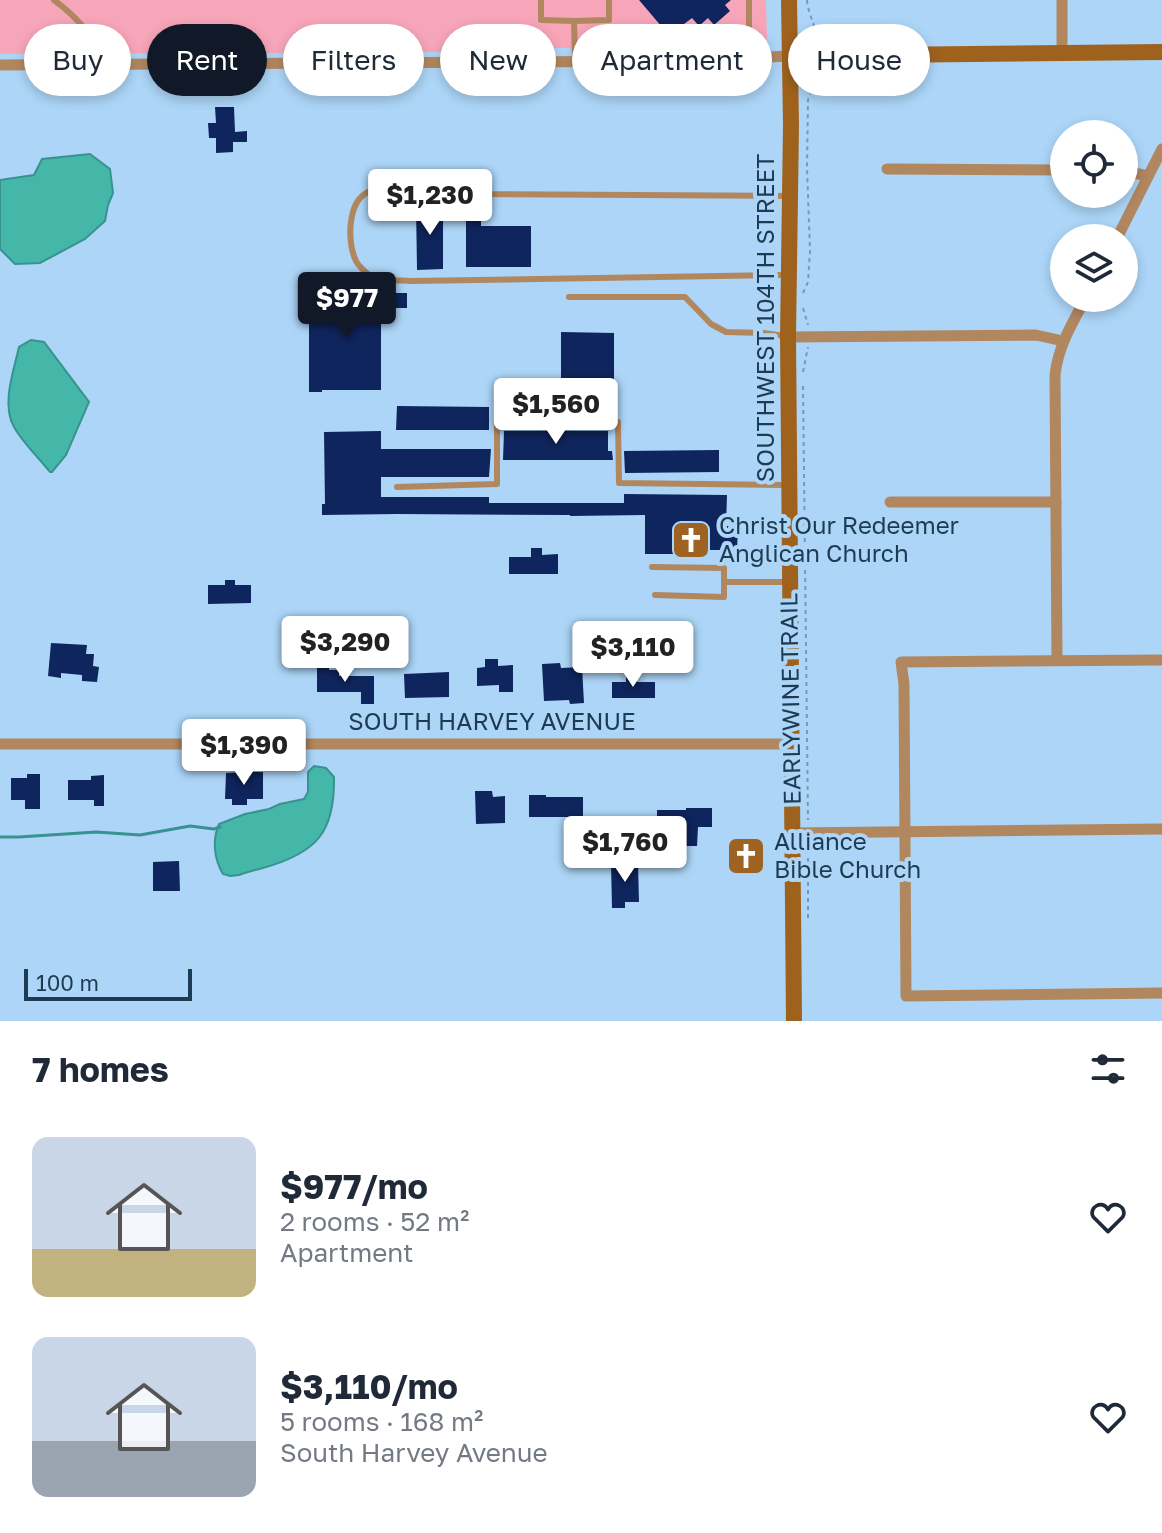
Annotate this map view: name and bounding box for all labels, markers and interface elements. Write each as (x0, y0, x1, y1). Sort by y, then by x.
chip: Buy (24, 24, 131, 96)
chip: Rent (147, 24, 267, 96)
chip: Filters (283, 24, 424, 96)
chip: New (440, 24, 556, 96)
chip: Apartment (572, 24, 772, 96)
chip: House (788, 24, 930, 96)
map controls (1050, 120, 1138, 312)
button: locate (1050, 120, 1138, 208)
street label: SOUTHWEST 104TH STREET (750, 154, 779, 482)
pin: $1,230 (365, 169, 495, 237)
text: $1,230 (386, 179, 474, 210)
button: layers (1050, 224, 1138, 312)
pin: $977 (300, 272, 394, 340)
text: $977 (316, 282, 378, 313)
pin: $1,560 (491, 378, 621, 446)
text: $1,560 (512, 388, 600, 419)
place label: Christ Our Redeemer Anglican Church (719, 510, 959, 567)
church icon: Christ Our Redeemer Anglican Church (670, 519, 712, 561)
street label: EARLYWINE TRAIL (773, 593, 806, 805)
pin: $3,290 (280, 616, 410, 684)
pin: $3,110 (568, 621, 698, 689)
text: $3,290 (300, 626, 390, 657)
text: $3,110 (590, 631, 676, 662)
street label: SOUTH HARVEY AVENUE (348, 706, 636, 735)
pin: $1,390 (179, 719, 309, 787)
text: $1,390 (200, 729, 288, 760)
pin: $1,760 (560, 816, 690, 884)
text: $1,760 (582, 826, 668, 857)
place label: Alliance Bible Church (774, 826, 921, 883)
church icon: Alliance Bible Church (725, 835, 767, 877)
scale bar (24, 965, 192, 1001)
text: 100 m (36, 969, 99, 996)
icon: filters (1086, 1047, 1130, 1091)
text: 7 homes (32, 1049, 169, 1089)
text: $977/mo (280, 1166, 428, 1206)
icon: home (96, 1169, 192, 1265)
icon: heart (1086, 1195, 1130, 1239)
text: 2 rooms · 52 m² (280, 1206, 469, 1237)
text: Apartment (280, 1237, 413, 1268)
text: $3,110/mo (280, 1366, 458, 1406)
icon: home (96, 1369, 192, 1465)
icon: heart (1086, 1395, 1130, 1439)
text: 5 rooms · 168 m² (280, 1406, 483, 1437)
text: South Harvey Avenue (280, 1437, 548, 1468)

